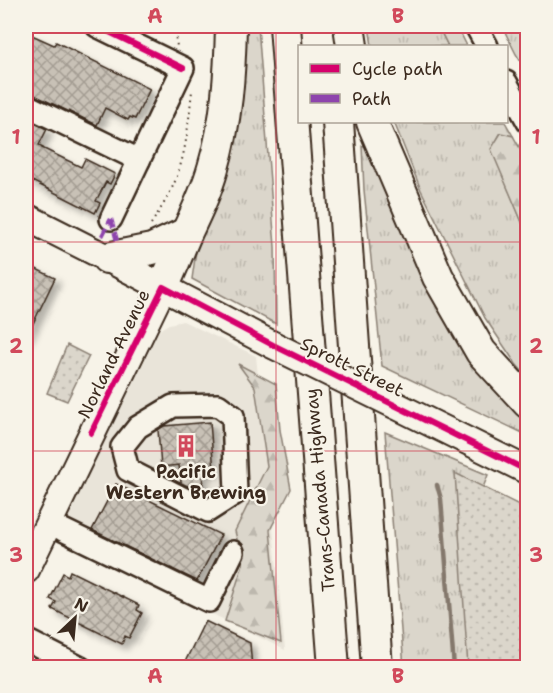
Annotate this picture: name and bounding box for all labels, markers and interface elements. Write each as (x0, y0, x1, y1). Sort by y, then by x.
text: A (147, 3, 163, 29)
text: B (392, 3, 404, 29)
legend (298, 45, 508, 123)
text: Cycle path (352, 57, 443, 81)
text: Path (352, 87, 391, 111)
text: 1 (11, 124, 21, 150)
text: 1 (531, 124, 541, 150)
street label: Norland Avenue (72, 285, 156, 423)
street label: Sprott Street (296, 332, 408, 402)
text: 2 (9, 333, 23, 359)
text: 2 (529, 333, 543, 359)
street label: Trans-Canada Highway (299, 387, 341, 593)
building icon: Pacific Western Brewing (173, 433, 199, 459)
place label: Pacific Western Brewing (106, 460, 266, 505)
text: 3 (9, 542, 23, 568)
text: 3 (529, 542, 543, 568)
north arrow (45, 588, 105, 648)
text: N (71, 593, 92, 617)
text: A (147, 663, 163, 689)
text: B (392, 663, 404, 689)

